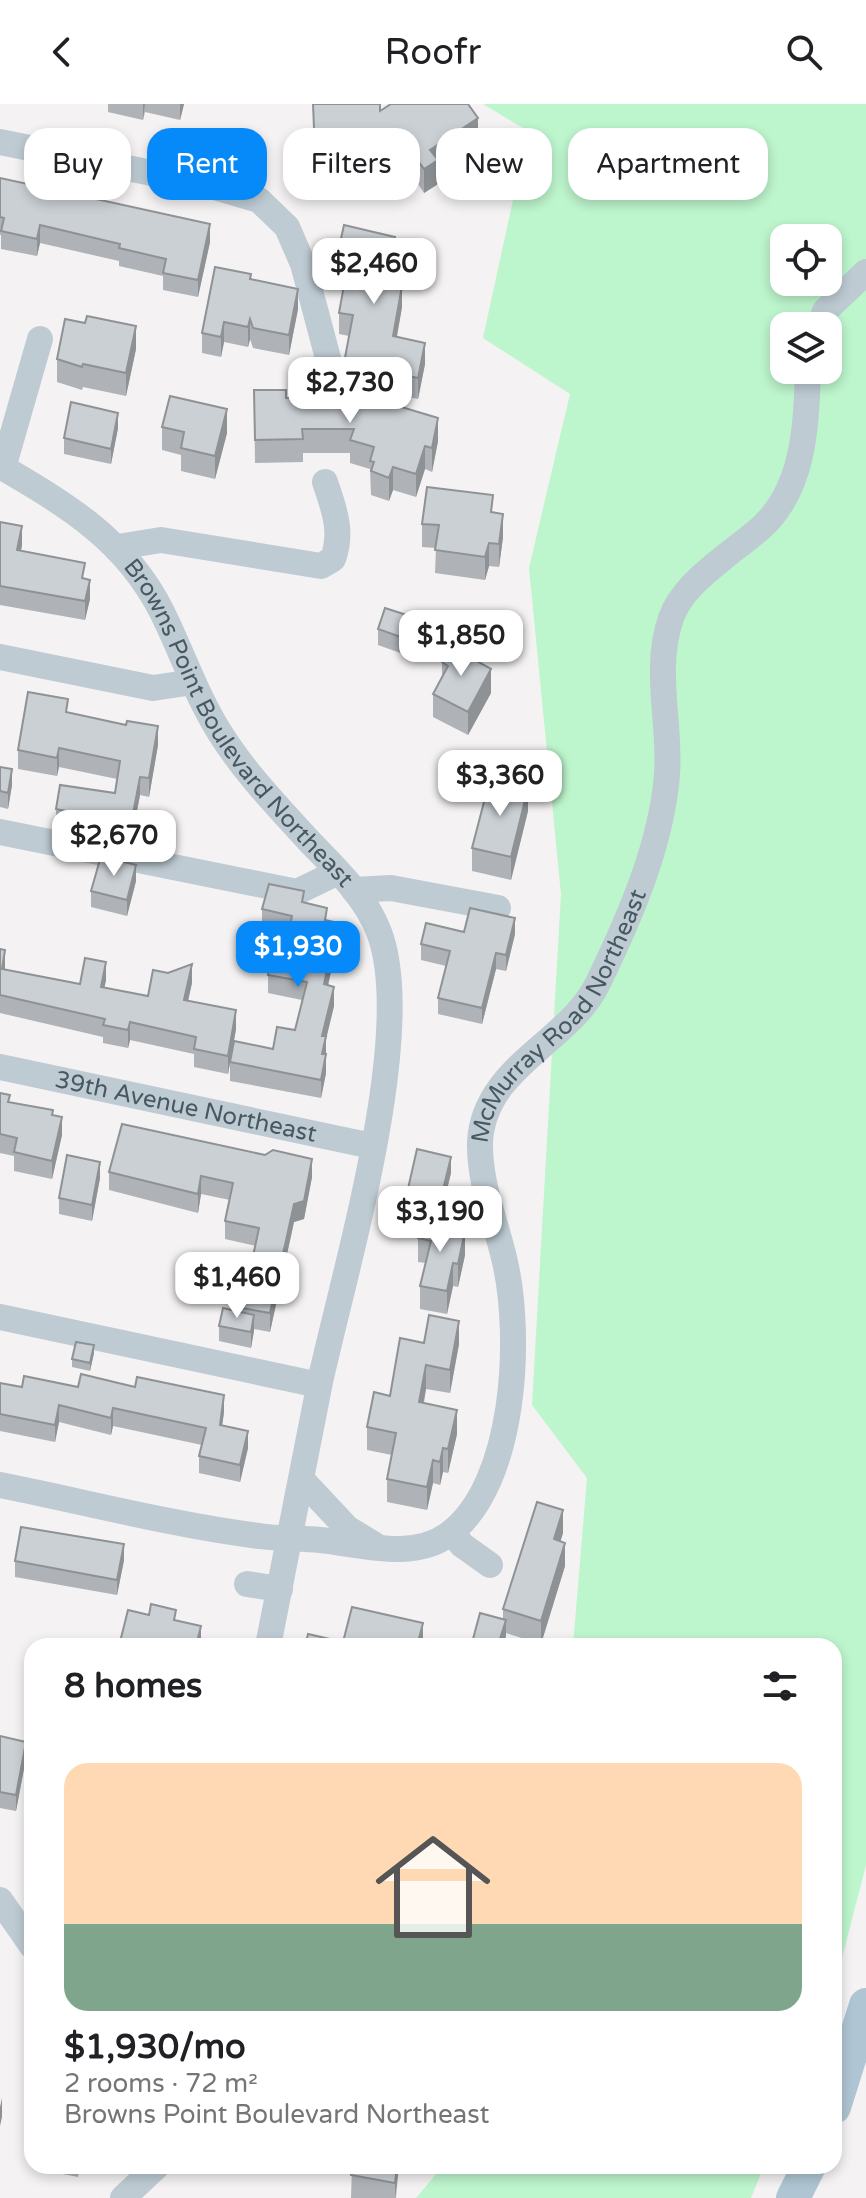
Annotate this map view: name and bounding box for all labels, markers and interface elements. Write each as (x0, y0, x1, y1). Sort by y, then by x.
icon: back (40, 30, 84, 74)
icon: search (782, 30, 826, 74)
text: Roofr (385, 31, 481, 74)
chip: Buy (24, 128, 131, 200)
chip: Rent (147, 128, 267, 200)
chip: Filters (283, 128, 420, 200)
chip: New (436, 128, 552, 200)
chip: Apartment (568, 128, 768, 200)
map controls (770, 224, 842, 384)
button: locate (770, 224, 842, 296)
pin: $2,460 (309, 238, 439, 306)
text: $2,460 (330, 248, 418, 279)
button: layers (770, 312, 842, 384)
pin: $2,730 (285, 357, 415, 425)
text: $2,730 (306, 367, 394, 398)
street label: Browns Point Boulevard Northeast (117, 553, 360, 893)
pin: $1,850 (396, 610, 526, 678)
text: $1,850 (417, 620, 505, 651)
pin: $3,360 (435, 750, 565, 818)
text: $3,360 (456, 760, 544, 791)
pin: $2,670 (49, 810, 179, 878)
text: $2,670 (70, 820, 158, 851)
street label: McMurray Road Northeast (465, 885, 653, 1145)
pin: $1,930 (233, 921, 363, 989)
text: $1,930 (254, 931, 342, 962)
street label: 39th Avenue Northeast (52, 1065, 319, 1149)
pin: $3,190 (375, 1186, 505, 1254)
text: $3,190 (396, 1196, 484, 1227)
pin: $1,460 (172, 1252, 302, 1320)
text: $1,460 (193, 1262, 281, 1293)
icon: filters (758, 1664, 802, 1708)
text: 8 homes (64, 1666, 202, 1707)
icon: home (361, 1815, 505, 1959)
text: $1,930/mo (64, 2027, 246, 2068)
text: 2 rooms · 72 m² (64, 2068, 258, 2099)
text: Browns Point Boulevard Northeast (64, 2099, 490, 2130)

